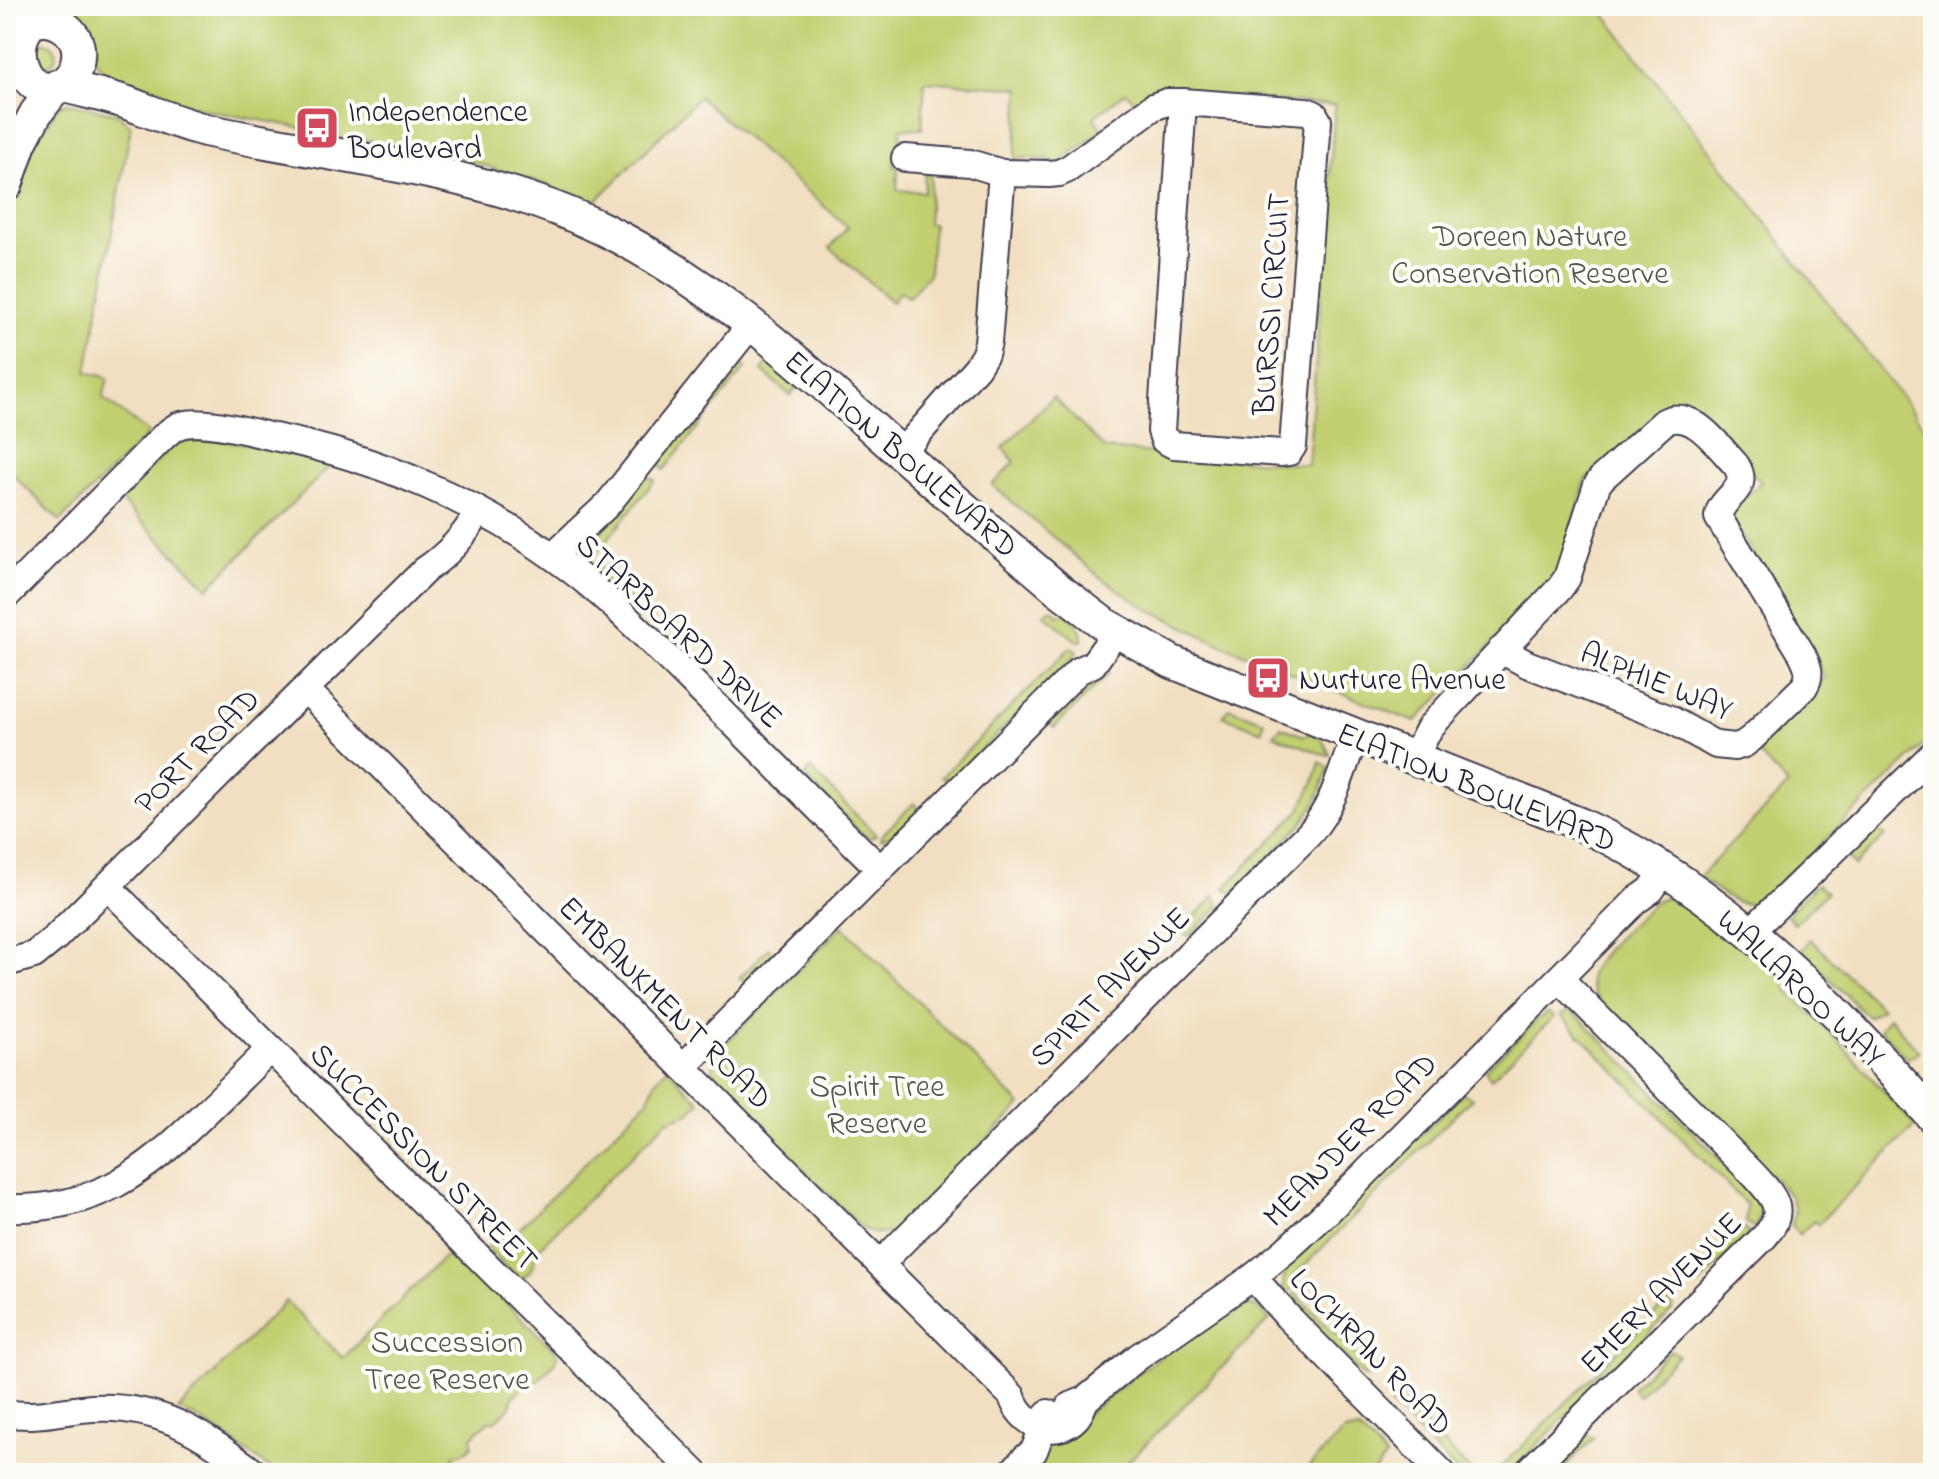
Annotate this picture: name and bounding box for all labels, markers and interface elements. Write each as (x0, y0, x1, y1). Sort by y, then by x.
place label: Independence Boulevard (347, 90, 528, 174)
bus stop icon: Independence Boulevard (293, 104, 341, 152)
street label: BURSSI CIRCUIT (1242, 191, 1305, 418)
park label: Doreen Nature Conservation Reserve (1391, 215, 1669, 299)
street label: ELATION BOULEVARD (772, 340, 1027, 571)
street label: STARBOARD DRIVE (563, 524, 792, 741)
street label: ALPHIE WAY (1572, 631, 1739, 735)
bus stop icon: Nurture Avenue (1244, 654, 1292, 702)
place label: Nurture Avenue (1299, 658, 1506, 705)
street label: PORT ROAD (125, 679, 272, 826)
street label: ELATION BOULEVARD (1329, 712, 1622, 867)
street label: EMBANKMENT ROAD (546, 887, 781, 1122)
street label: SPIRIT AVENUE (1020, 897, 1203, 1080)
street label: WALLAROO WAY (1705, 899, 1895, 1080)
street label: SUCCESSION STREET (297, 1033, 548, 1284)
street label: MEANDER ROAD (1253, 1043, 1450, 1240)
park label: Spirit Tree Reserve (809, 1065, 945, 1149)
street label: EMERY AVENUE (1570, 1202, 1755, 1387)
street label: LOCHRAN ROAD (1277, 1259, 1462, 1448)
park label: Succession Tree Reserve (364, 1321, 530, 1405)

